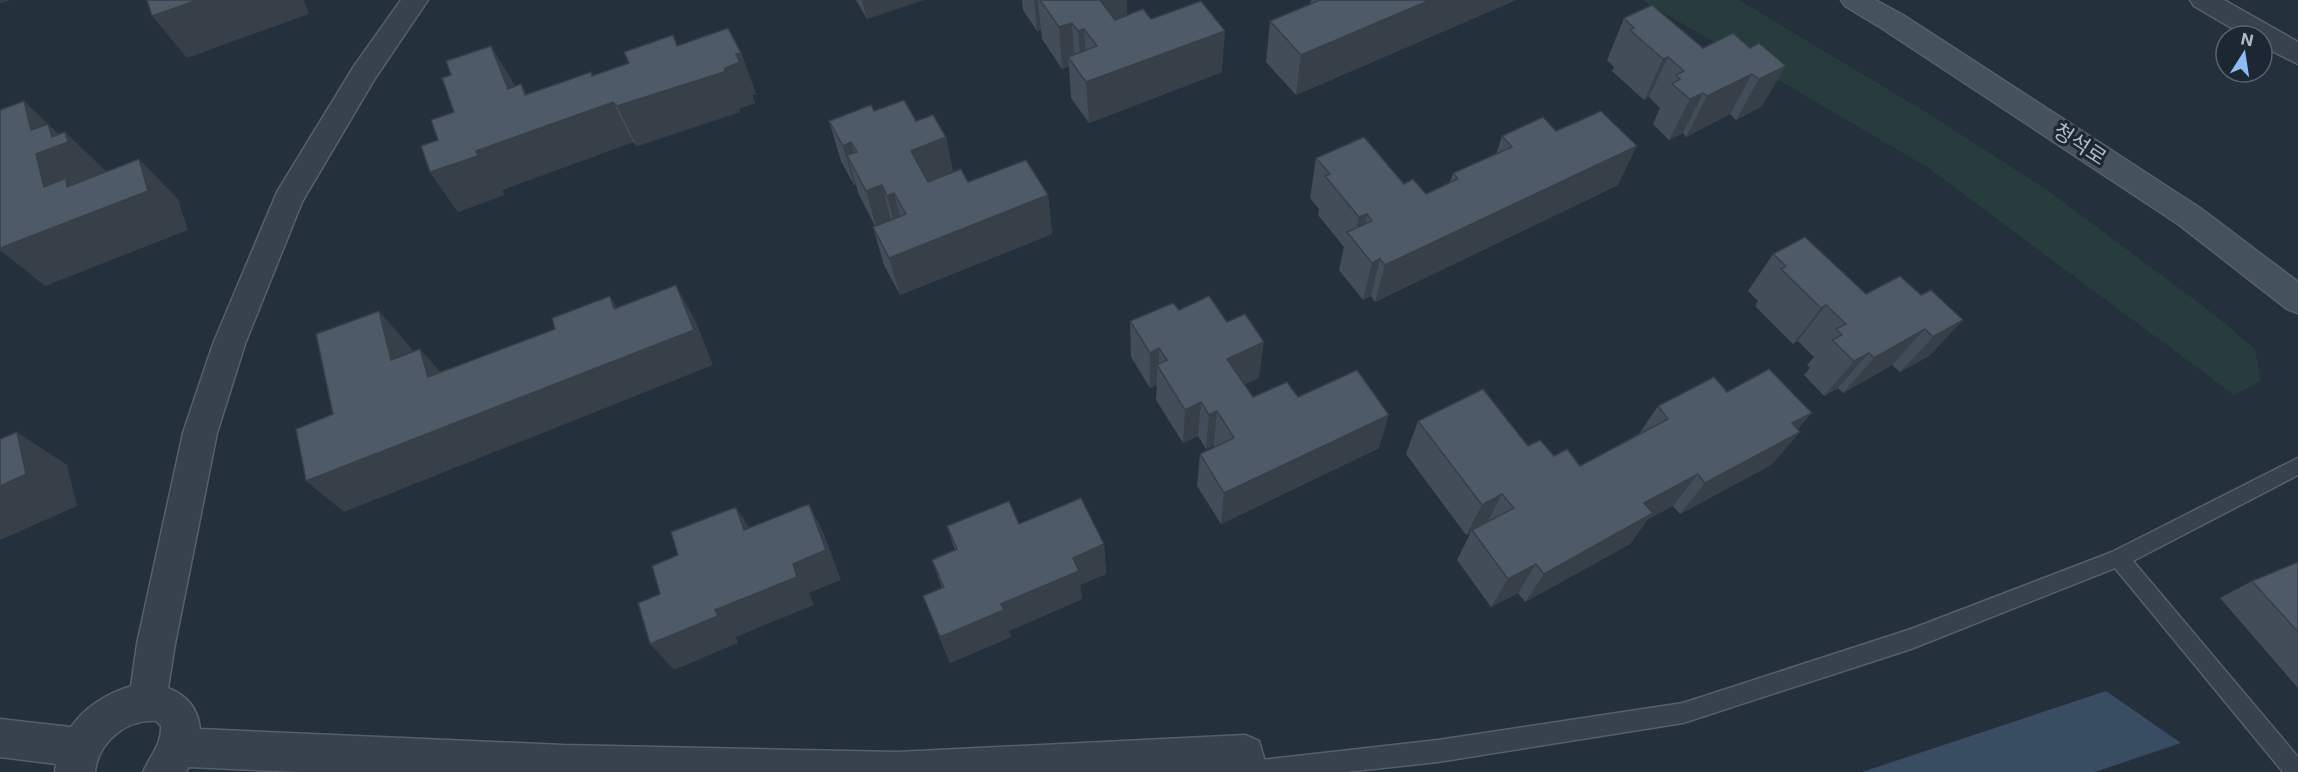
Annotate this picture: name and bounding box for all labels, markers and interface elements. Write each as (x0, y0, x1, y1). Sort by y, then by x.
north arrow (2214, 24, 2274, 84)
text: N (2239, 28, 2255, 50)
street label: 청석로 (2049, 118, 2111, 170)

